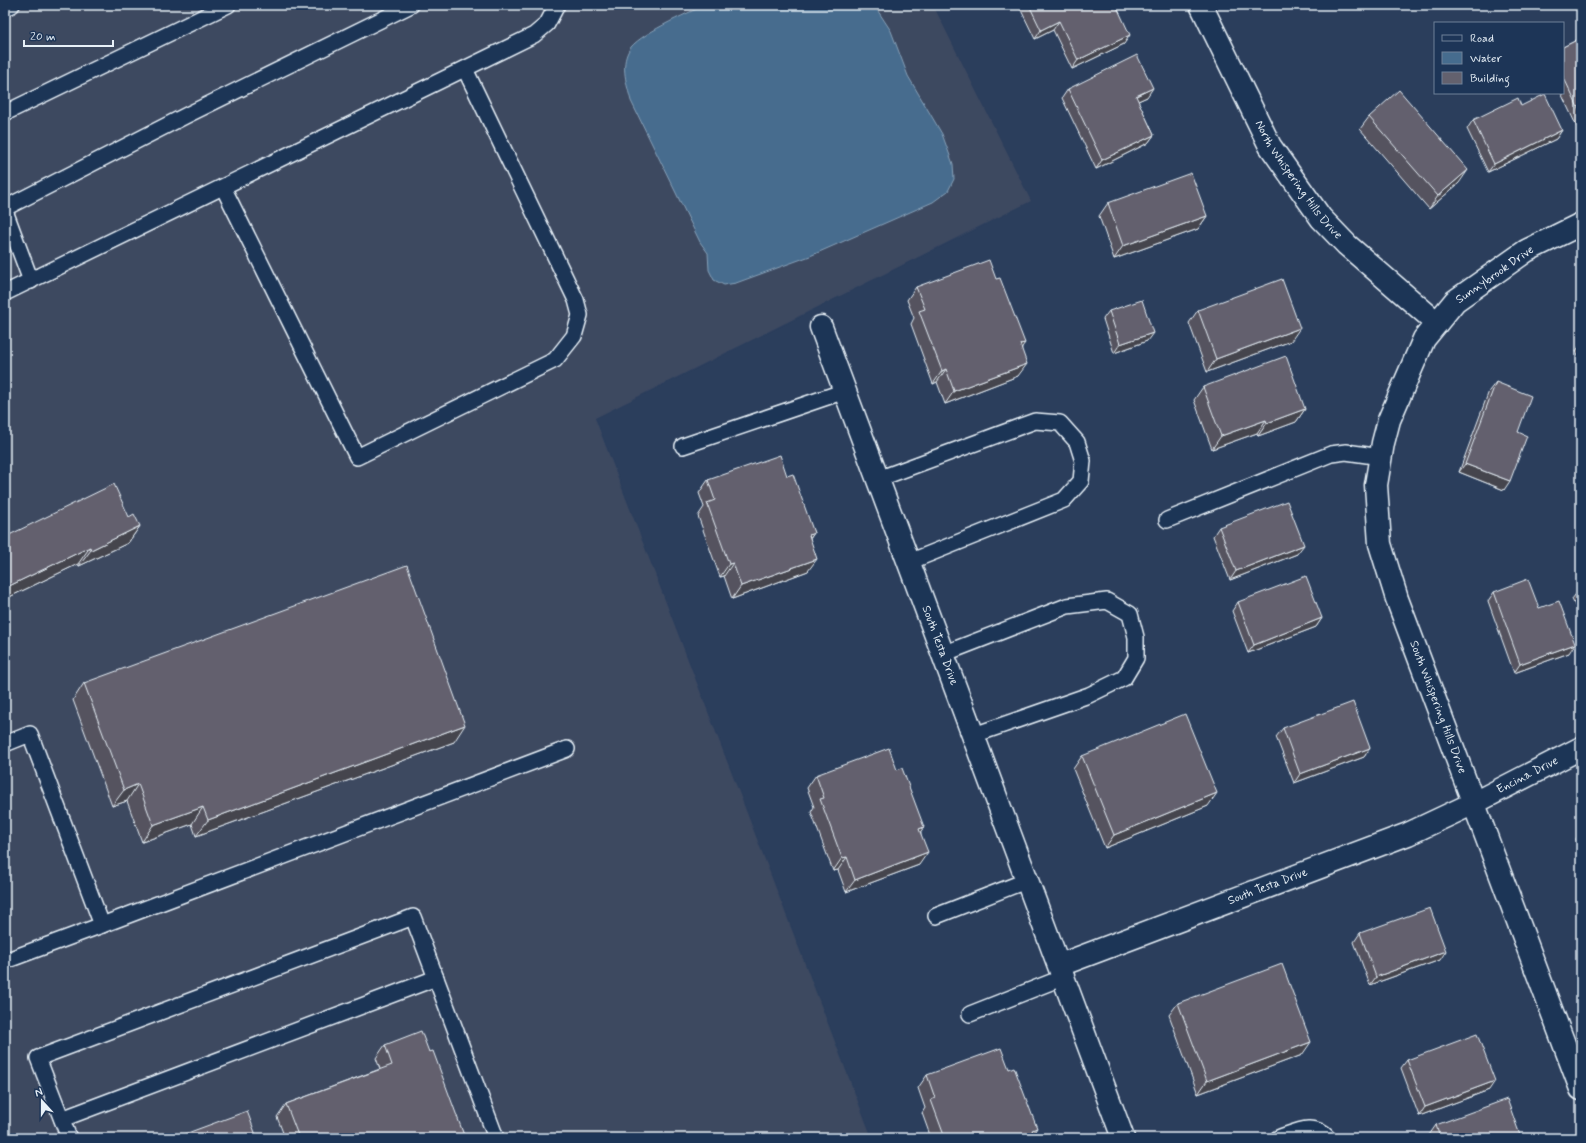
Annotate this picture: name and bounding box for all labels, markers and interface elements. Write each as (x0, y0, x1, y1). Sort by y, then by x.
scale bar (24, 22, 113, 48)
legend (1434, 22, 1564, 94)
text: 20 m (30, 29, 56, 45)
text: Road (1470, 31, 1494, 47)
text: Water (1470, 51, 1502, 67)
text: Building (1470, 71, 1510, 88)
street label: North Whispering Hills Drive (1251, 118, 1346, 243)
street label: Sunnybrook Drive (1453, 242, 1537, 308)
street label: South Testa Drive (917, 603, 962, 688)
street label: South Whispering Hills Drive (1405, 638, 1470, 776)
street label: Encina Drive (1494, 753, 1561, 798)
street label: South Testa Drive (1226, 864, 1310, 909)
north arrow (22, 1081, 62, 1121)
text: N (33, 1085, 45, 1100)

